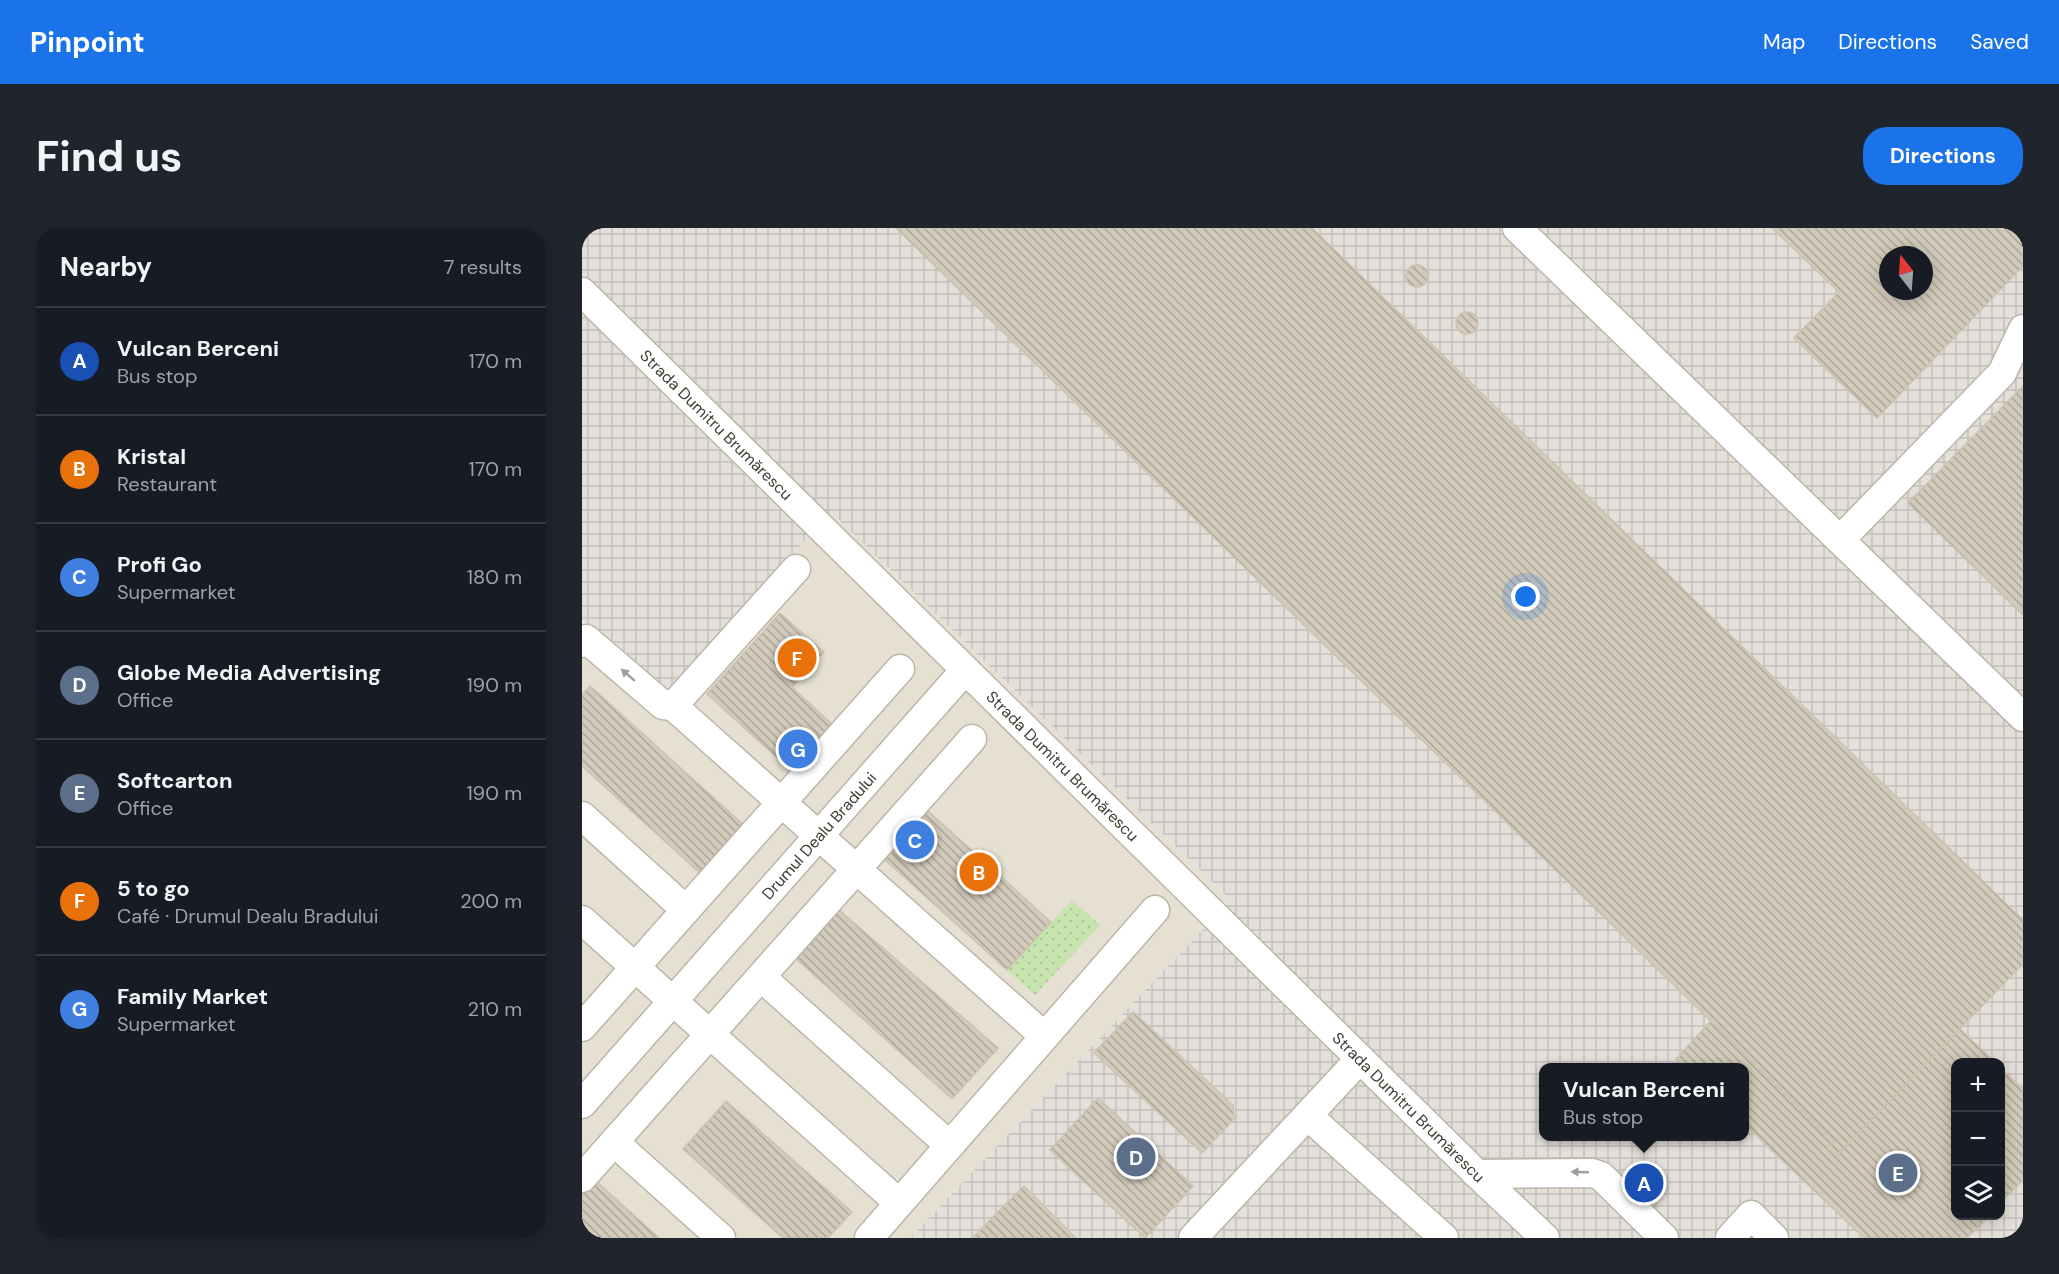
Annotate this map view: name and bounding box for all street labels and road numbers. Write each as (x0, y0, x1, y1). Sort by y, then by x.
street label: Strada Dumitru Brumărescu (636, 345, 797, 504)
street label: Strada Dumitru Brumărescu (982, 686, 1144, 846)
street label: Drumul Dealu Bradului (757, 767, 881, 904)
street label: Strada Dumitru Brumărescu (1328, 1027, 1490, 1187)

